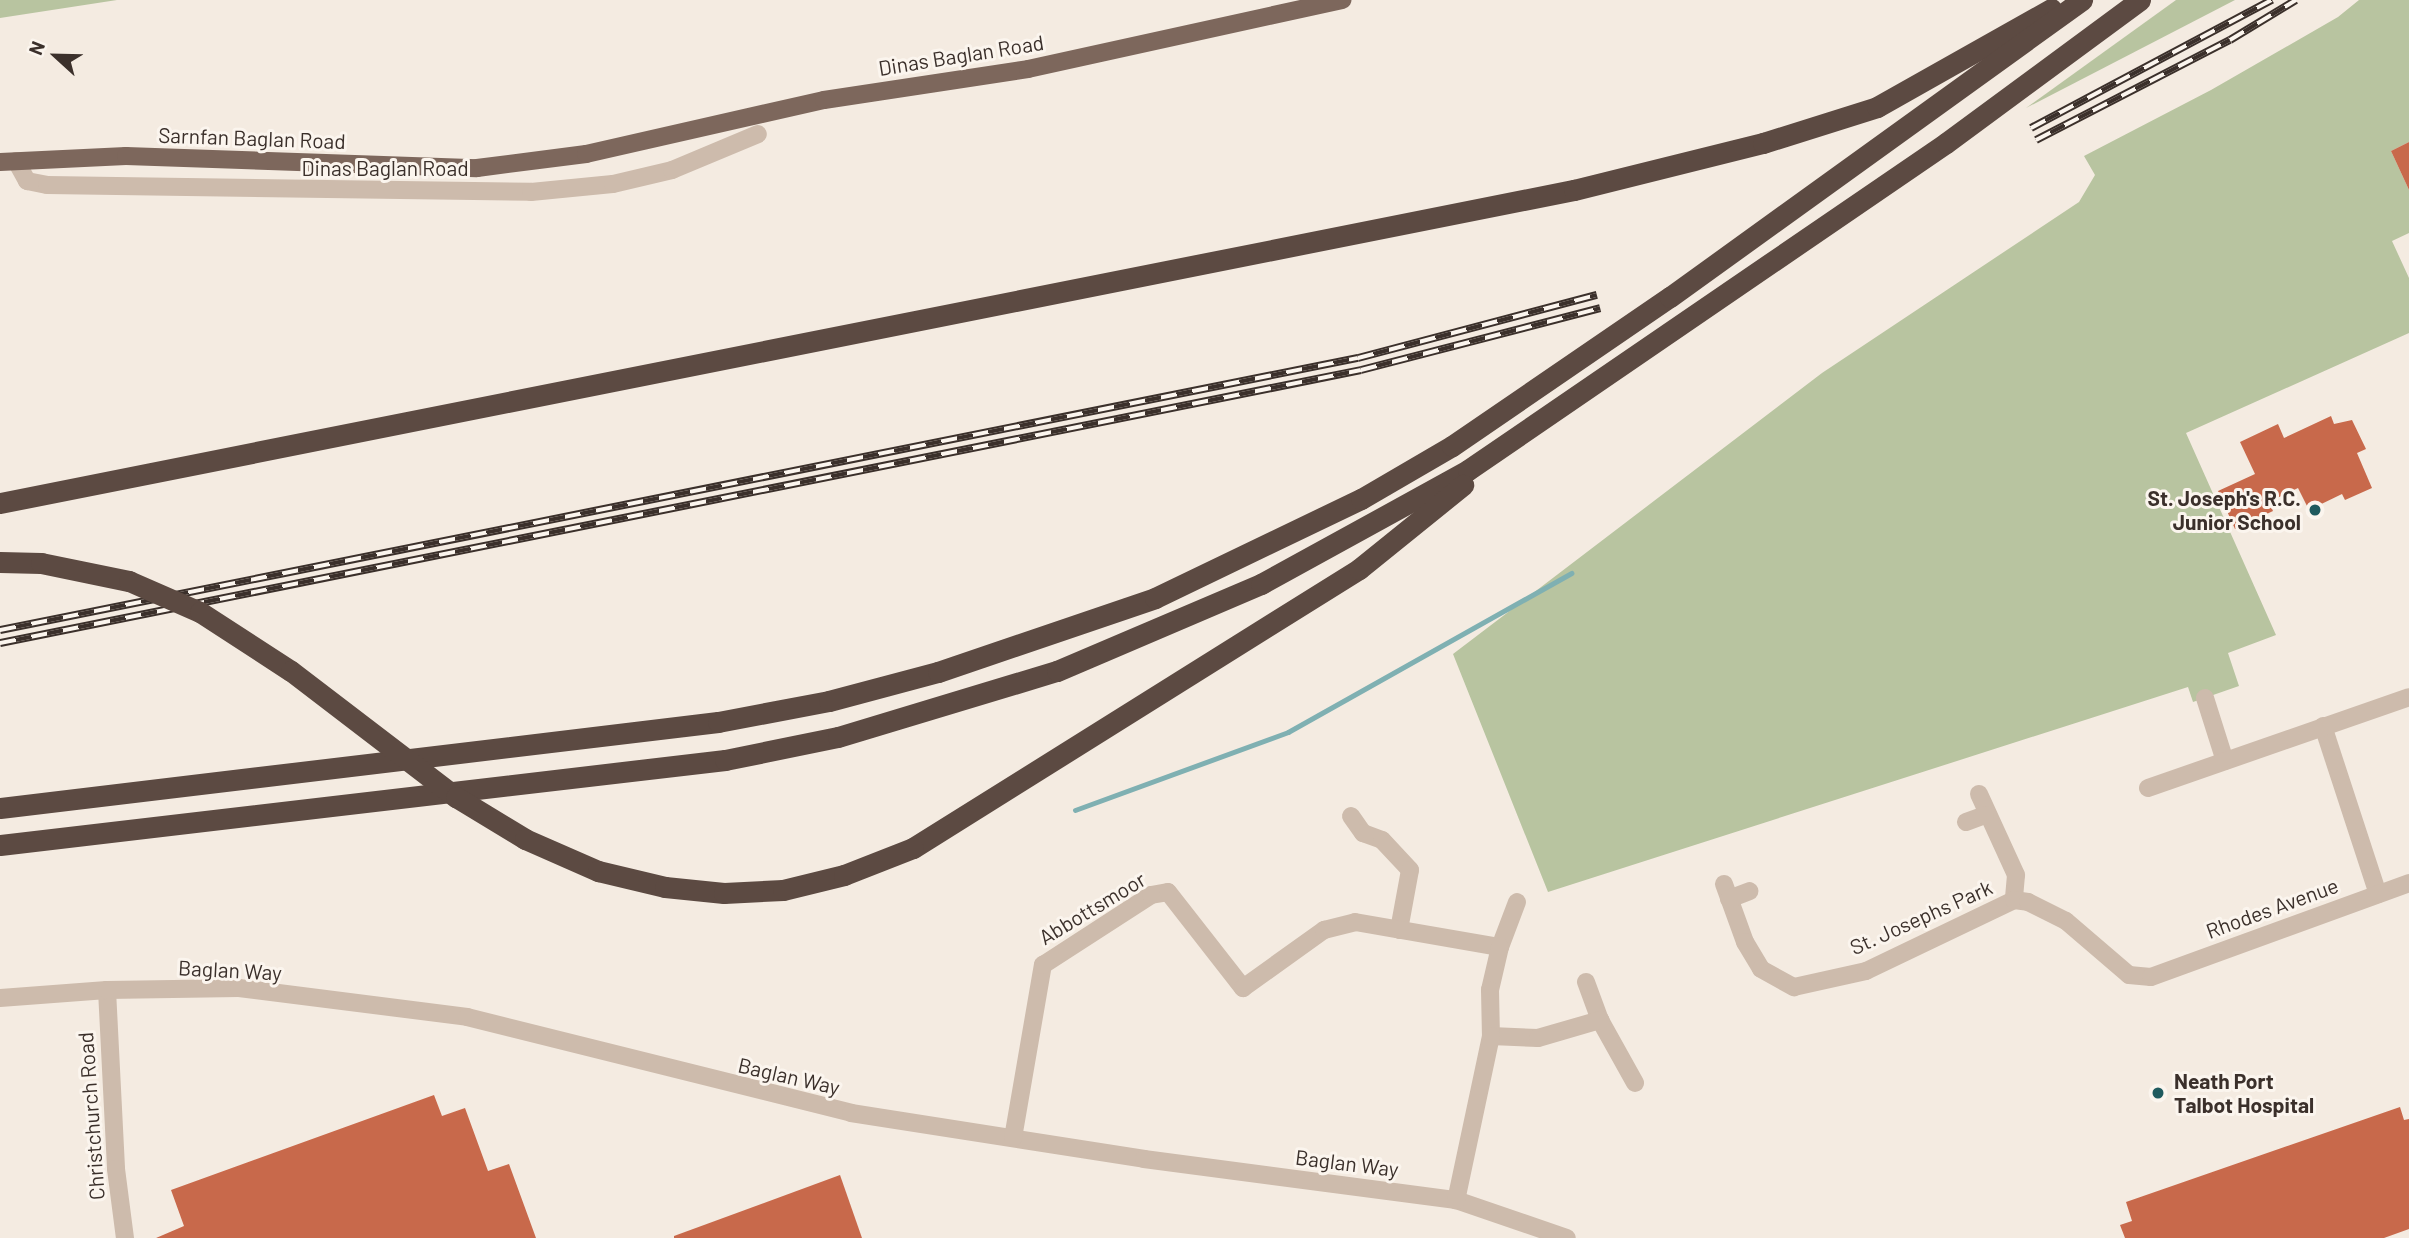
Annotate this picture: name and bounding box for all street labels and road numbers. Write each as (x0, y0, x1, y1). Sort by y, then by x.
street label: Dinas Baglan Road (876, 29, 1046, 81)
street label: Sarnfan Baglan Road (158, 122, 346, 154)
street label: Dinas Baglan Road (301, 155, 469, 181)
street label: Abbottsmoor (1034, 866, 1150, 950)
street label: Rhodes Avenue (2202, 872, 2342, 944)
street label: St. Josephs Park (1846, 874, 1996, 960)
street label: Baglan Way (178, 955, 282, 985)
street label: Christchurch Road (73, 1031, 109, 1201)
street label: Baglan Way (736, 1052, 842, 1100)
street label: Baglan Way (1294, 1144, 1400, 1182)

